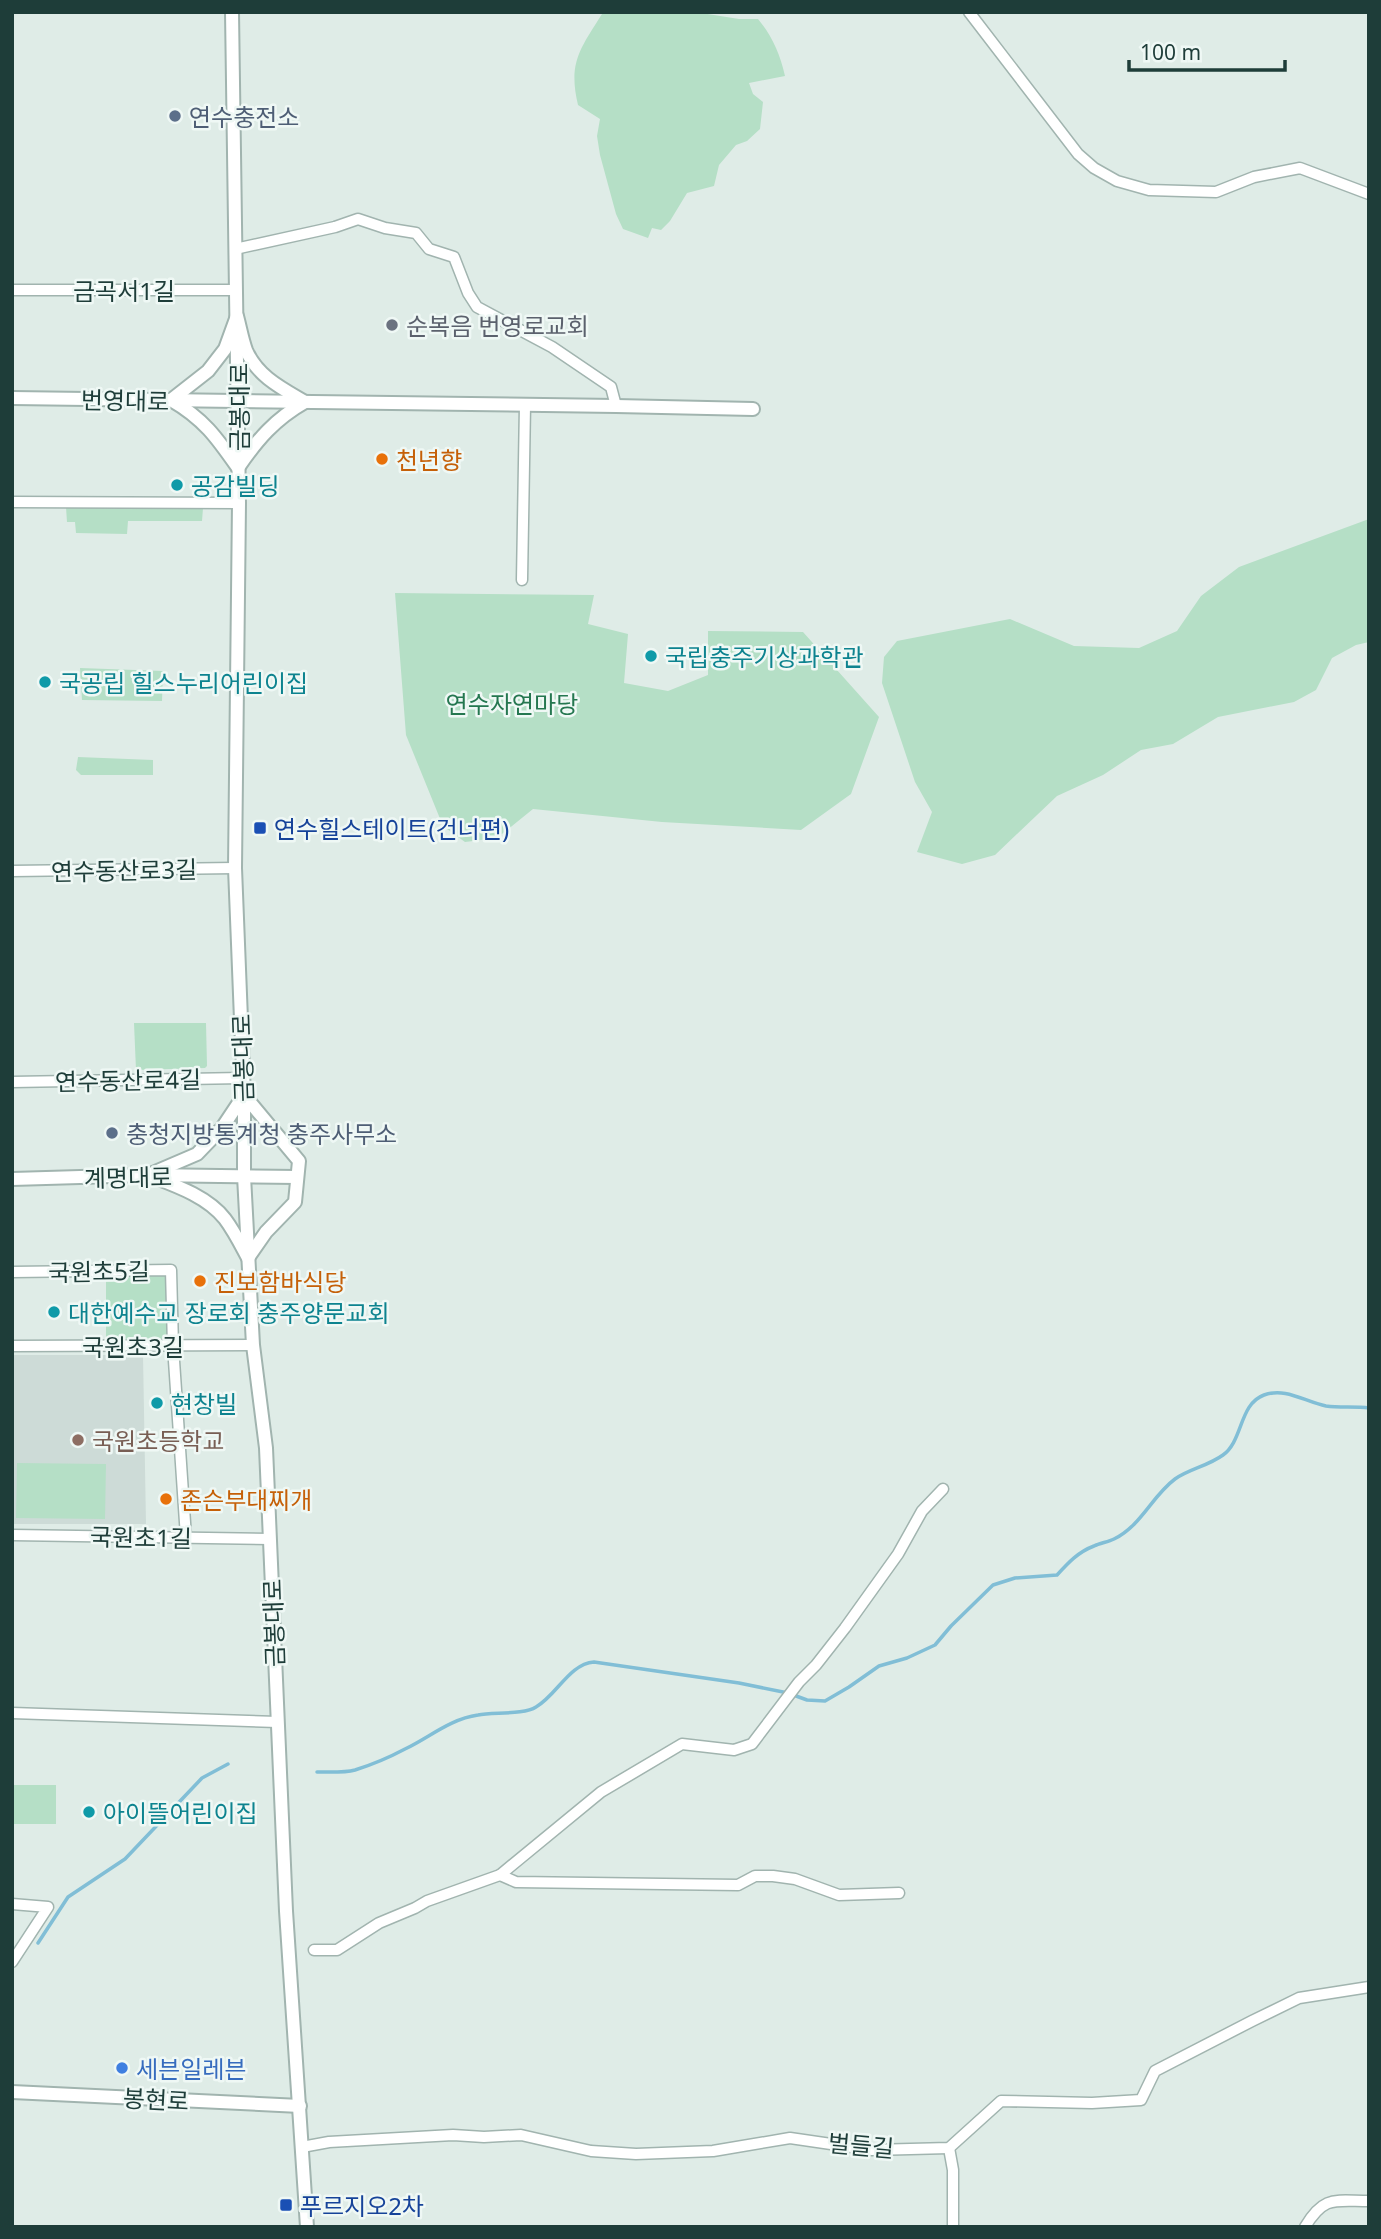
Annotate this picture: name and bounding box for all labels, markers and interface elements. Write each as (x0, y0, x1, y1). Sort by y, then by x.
scale bar (1129, 28, 1285, 72)
text: 100 m (1140, 38, 1201, 66)
place label: 연수충전소 (189, 100, 299, 133)
marker: 연수충전소 (167, 108, 183, 124)
street label: 금곡서1길 (73, 274, 175, 307)
place label: 순복음 번영로교회 (406, 309, 589, 342)
marker: 순복음 번영로교회 (384, 317, 400, 333)
street label: 금봉대로 (222, 363, 255, 451)
street label: 번영대로 (81, 383, 169, 417)
place label: 천년향 (396, 443, 462, 476)
marker: 천년향 (374, 451, 390, 467)
place label: 공감빌딩 (191, 469, 279, 502)
marker: 공감빌딩 (169, 477, 185, 493)
place label: 국립충주기상과학관 (665, 640, 864, 673)
marker: 국립충주기상과학관 (643, 648, 659, 664)
place label: 국공립 힐스누리어린이집 (59, 666, 308, 699)
marker: 국공립 힐스누리어린이집 (37, 674, 53, 690)
park label: 연수자연마당 (446, 687, 578, 720)
place label: 연수힐스테이트(건너편) (274, 812, 509, 845)
marker: 연수힐스테이트(건너편) (252, 820, 268, 836)
street label: 연수동산로3길 (51, 852, 197, 888)
street label: 금봉대로 (224, 1013, 260, 1103)
street label: 연수동산로4길 (55, 1062, 201, 1098)
place label: 충청지방통계청 충주사무소 (126, 1117, 397, 1150)
marker: 충청지방통계청 충주사무소 (104, 1125, 120, 1141)
street label: 계명대로 (84, 1160, 172, 1194)
street label: 국원초5길 (48, 1254, 150, 1288)
place label: 진보함바식당 (214, 1265, 346, 1298)
marker: 진보함바식당 (192, 1273, 208, 1289)
place label: 대한예수교 장로회 충주양문교회 (68, 1296, 390, 1329)
marker: 대한예수교 장로회 충주양문교회 (46, 1304, 62, 1320)
street label: 국원초3길 (82, 1330, 184, 1363)
place label: 현창빌 (171, 1387, 237, 1420)
marker: 현창빌 (149, 1395, 165, 1411)
place label: 국원초등학교 (92, 1424, 224, 1457)
marker: 국원초등학교 (70, 1432, 86, 1448)
place label: 존슨부대찌개 (180, 1483, 312, 1516)
marker: 존슨부대찌개 (158, 1491, 174, 1507)
street label: 국원초1길 (90, 1520, 192, 1554)
street label: 금봉대로 (255, 1578, 291, 1668)
place label: 아이뜰어린이집 (103, 1796, 258, 1829)
marker: 아이뜰어린이집 (81, 1804, 97, 1820)
place label: 세븐일레븐 (136, 2052, 246, 2085)
marker: 세븐일레븐 (114, 2060, 130, 2076)
street label: 봉현로 (122, 2081, 190, 2117)
street label: 벌들길 (827, 2126, 895, 2164)
place label: 푸르지오2차 (300, 2189, 424, 2222)
marker: 푸르지오2차 (278, 2197, 294, 2213)

